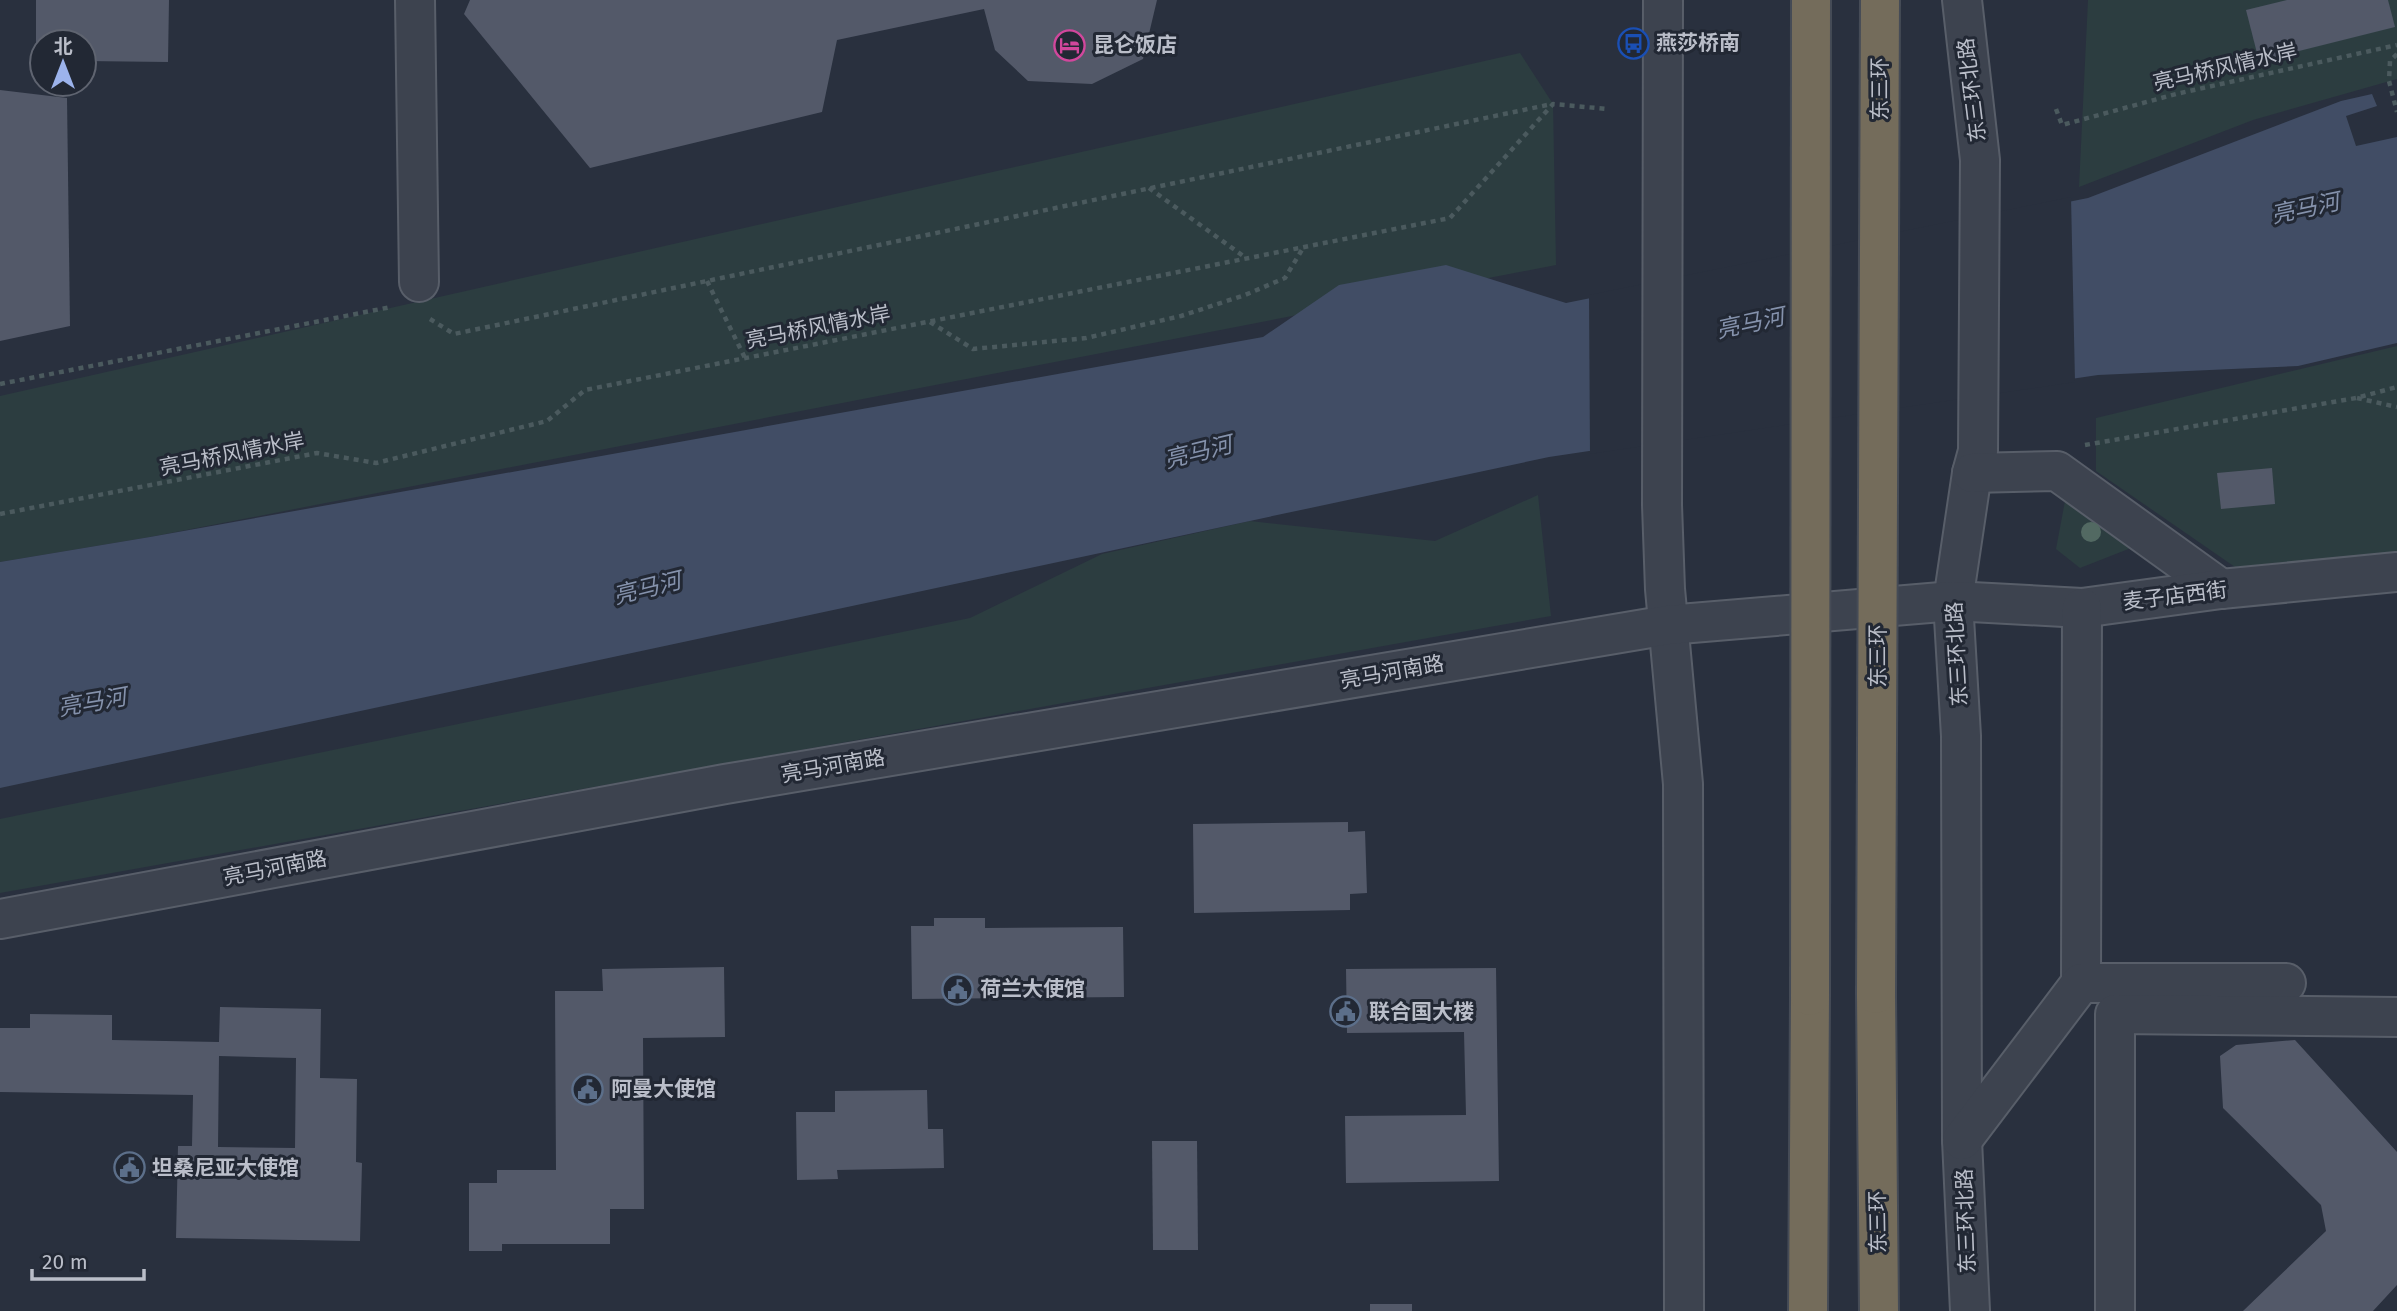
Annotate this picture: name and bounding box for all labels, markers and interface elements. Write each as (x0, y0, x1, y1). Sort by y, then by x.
bus stop icon: 燕莎桥南 (1616, 26, 1650, 60)
north arrow (28, 28, 98, 98)
hotel icon: 昆仑饭店 (1053, 28, 1087, 62)
place label: 燕莎桥南 (1656, 30, 1740, 56)
place label: 昆仑饭店 (1093, 32, 1177, 58)
text: 北 (53, 35, 73, 58)
street label: 东三环北路 (1953, 36, 1991, 144)
street label: 亮马桥风情水岸 (2150, 38, 2300, 96)
street label: 东三环 (1867, 58, 1893, 121)
water label: 亮马河 (2268, 186, 2346, 229)
street label: 亮马桥风情水岸 (743, 300, 893, 354)
water label: 亮马河 (1713, 301, 1791, 344)
street label: 亮马桥风情水岸 (157, 427, 307, 481)
water label: 亮马河 (1161, 429, 1239, 474)
water label: 亮马河 (610, 565, 688, 610)
street label: 麦子店西街 (2121, 577, 2229, 615)
street label: 东三环北路 (1941, 601, 1973, 707)
street label: 东三环 (1865, 625, 1891, 688)
street label: 亮马河南路 (1338, 650, 1446, 694)
water label: 亮马河 (56, 682, 132, 722)
street label: 亮马河南路 (779, 744, 887, 788)
street label: 亮马河南路 (221, 845, 329, 891)
public building icon: 荷兰大使馆 (940, 972, 974, 1006)
place label: 荷兰大使馆 (980, 976, 1085, 1002)
public building icon: 联合国大楼 (1329, 995, 1363, 1029)
place label: 联合国大楼 (1369, 999, 1474, 1025)
public building icon: 阿曼大使馆 (571, 1072, 605, 1106)
place label: 阿曼大使馆 (611, 1076, 716, 1102)
public building icon: 坦桑尼亚大使馆 (112, 1151, 146, 1185)
place label: 坦桑尼亚大使馆 (152, 1155, 299, 1181)
street label: 东三环北路 (1951, 1168, 1981, 1274)
street label: 东三环 (1864, 1190, 1892, 1254)
scale bar (32, 1238, 144, 1282)
text: 20 m (42, 1249, 88, 1275)

